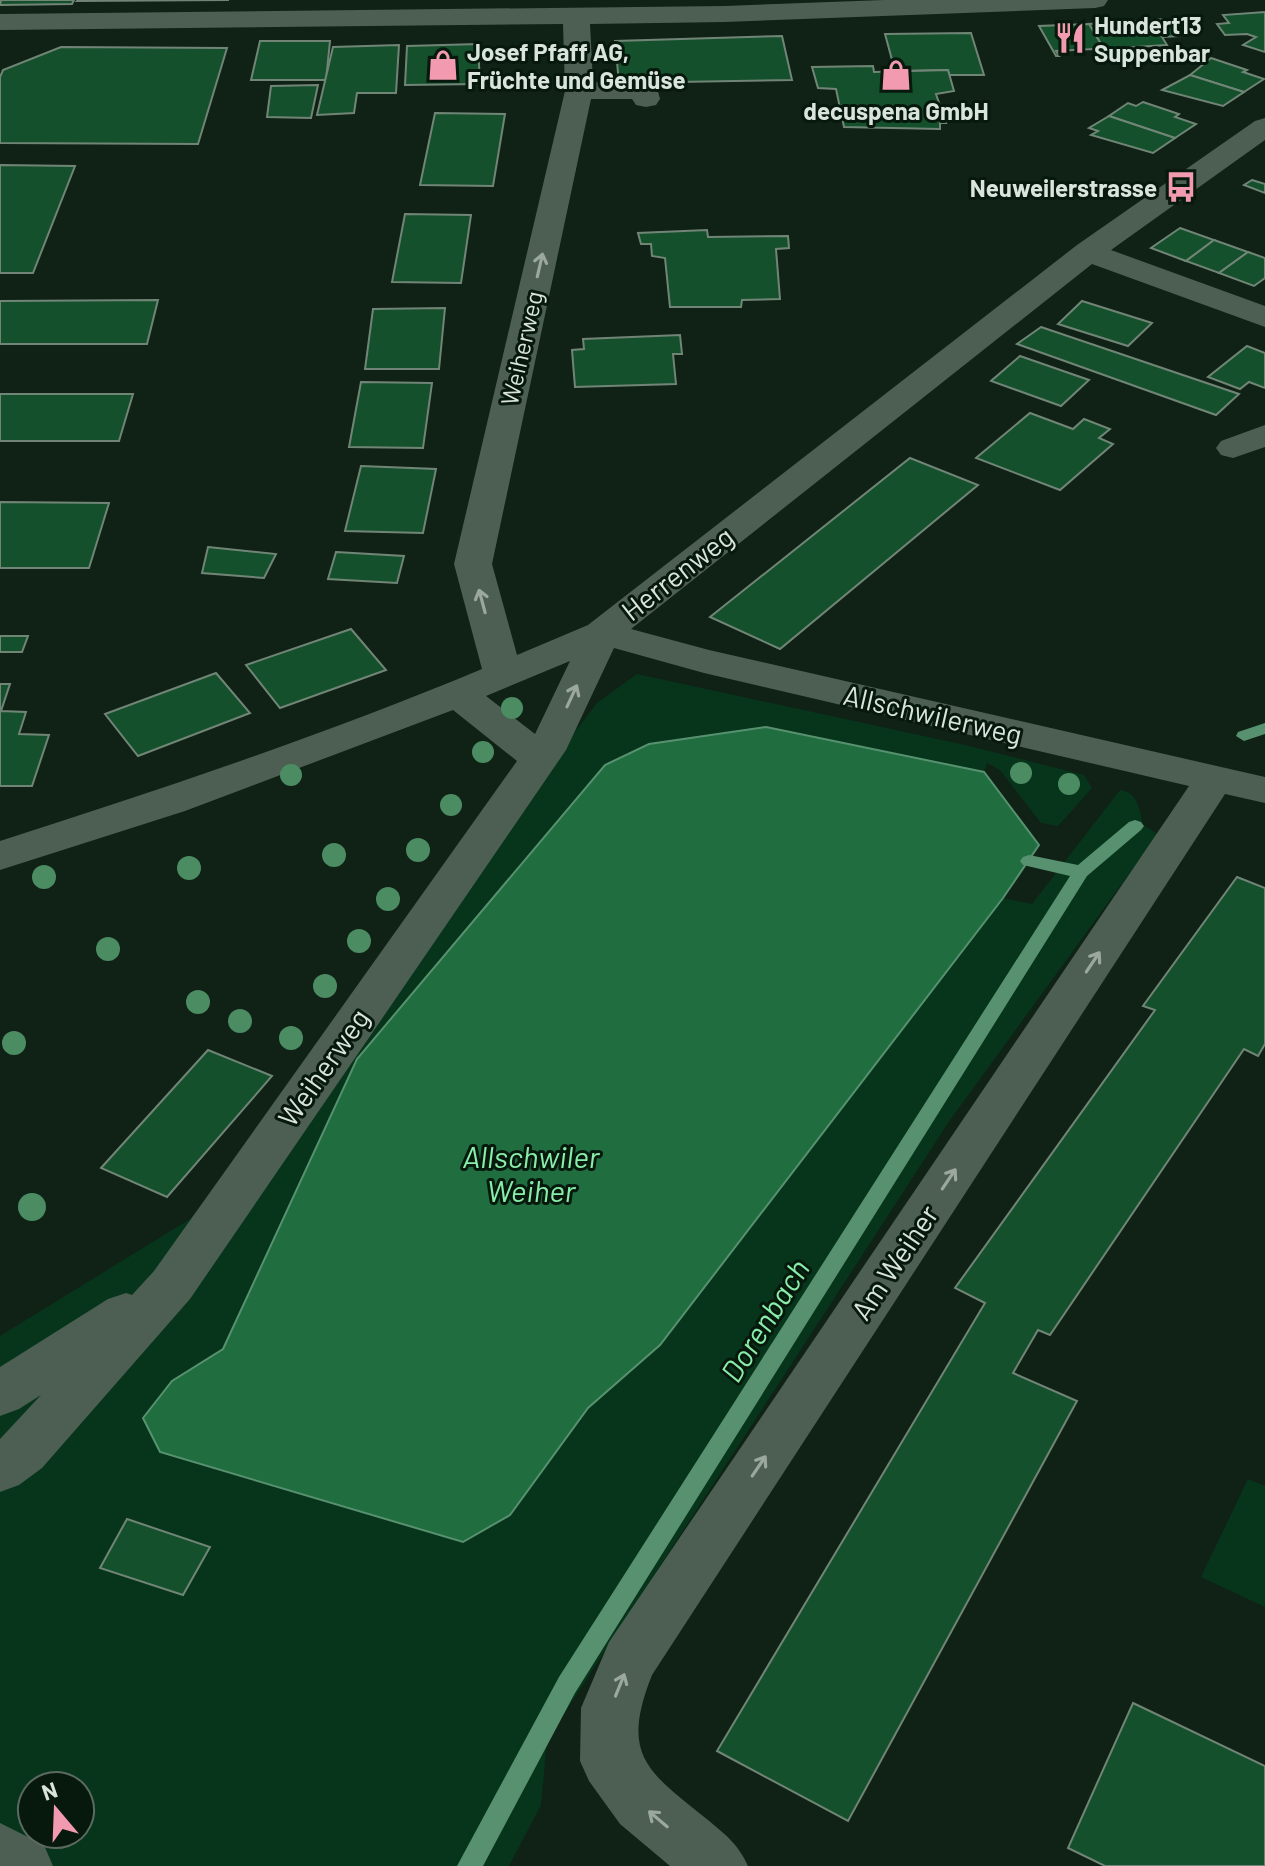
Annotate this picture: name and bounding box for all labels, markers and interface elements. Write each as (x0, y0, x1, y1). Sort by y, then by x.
place label: Hundert13 Suppenbar (1094, 10, 1210, 67)
restaurant icon: Hundert13 Suppenbar (1053, 21, 1087, 55)
place label: Josef Pfaff AG, Früchte und Gemüse (467, 37, 686, 94)
shop icon: Josef Pfaff AG, Früchte und Gemüse (426, 48, 460, 82)
shop icon: decuspena GmbH (879, 58, 913, 92)
place label: decuspena GmbH (803, 96, 989, 125)
bus stop icon: Neuweilerstrasse (1164, 170, 1198, 204)
place label: Neuweilerstrasse (970, 173, 1157, 202)
one-way arrow (533, 253, 548, 279)
street label: Weiherweg (494, 288, 548, 408)
street label: Herrenweg (614, 519, 740, 627)
one-way arrow (474, 588, 489, 614)
street label: Allschwilerweg (840, 677, 1026, 751)
one-way arrow (565, 685, 580, 709)
one-way arrow (1085, 952, 1101, 974)
street label: Weiherweg (270, 1002, 376, 1132)
water label: Allschwiler Weiher (463, 1138, 601, 1208)
one-way arrow (942, 1168, 958, 1191)
street label: Am Weiher (843, 1198, 945, 1326)
water label: Dorenbach (712, 1252, 816, 1388)
one-way arrow (751, 1455, 767, 1477)
one-way arrow (614, 1673, 628, 1698)
north arrow (16, 1770, 96, 1850)
text: N (38, 1775, 60, 1805)
one-way arrow (648, 1810, 669, 1828)

